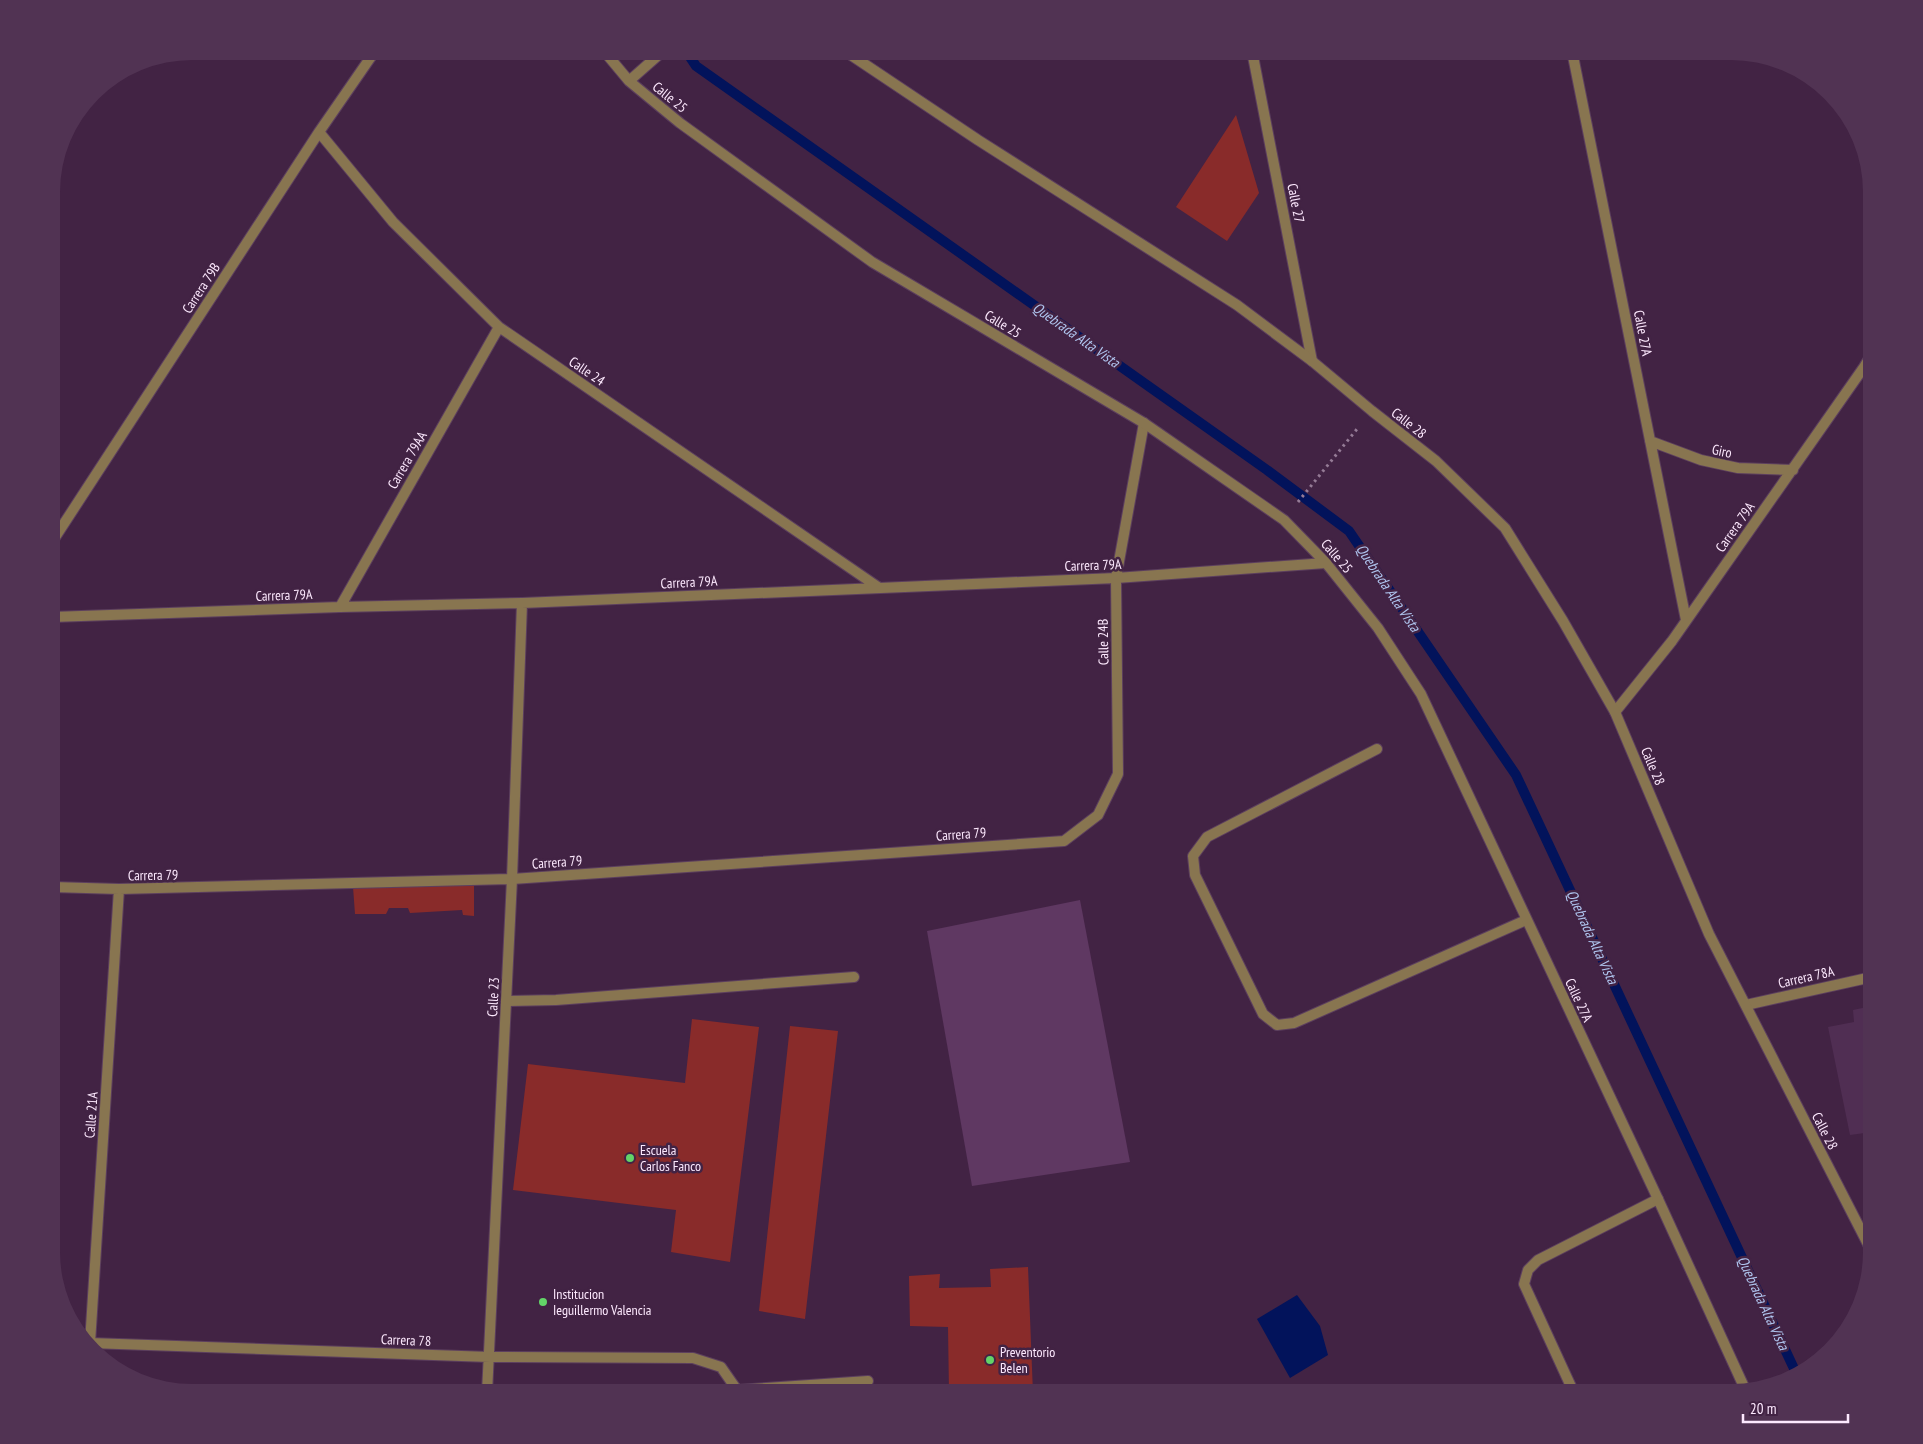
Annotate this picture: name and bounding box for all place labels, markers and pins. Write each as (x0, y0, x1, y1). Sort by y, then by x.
place label: Escuela Carlos Fanco (640, 1141, 701, 1175)
marker: Escuela Carlos Fanco (624, 1152, 636, 1164)
place label: Institucion Ieguillermo Valencia (553, 1285, 651, 1319)
marker: Institucion Ieguillermo Valencia (537, 1296, 549, 1308)
place label: Preventorio Belen (1000, 1343, 1055, 1377)
marker: Preventorio Belen (984, 1354, 996, 1366)

